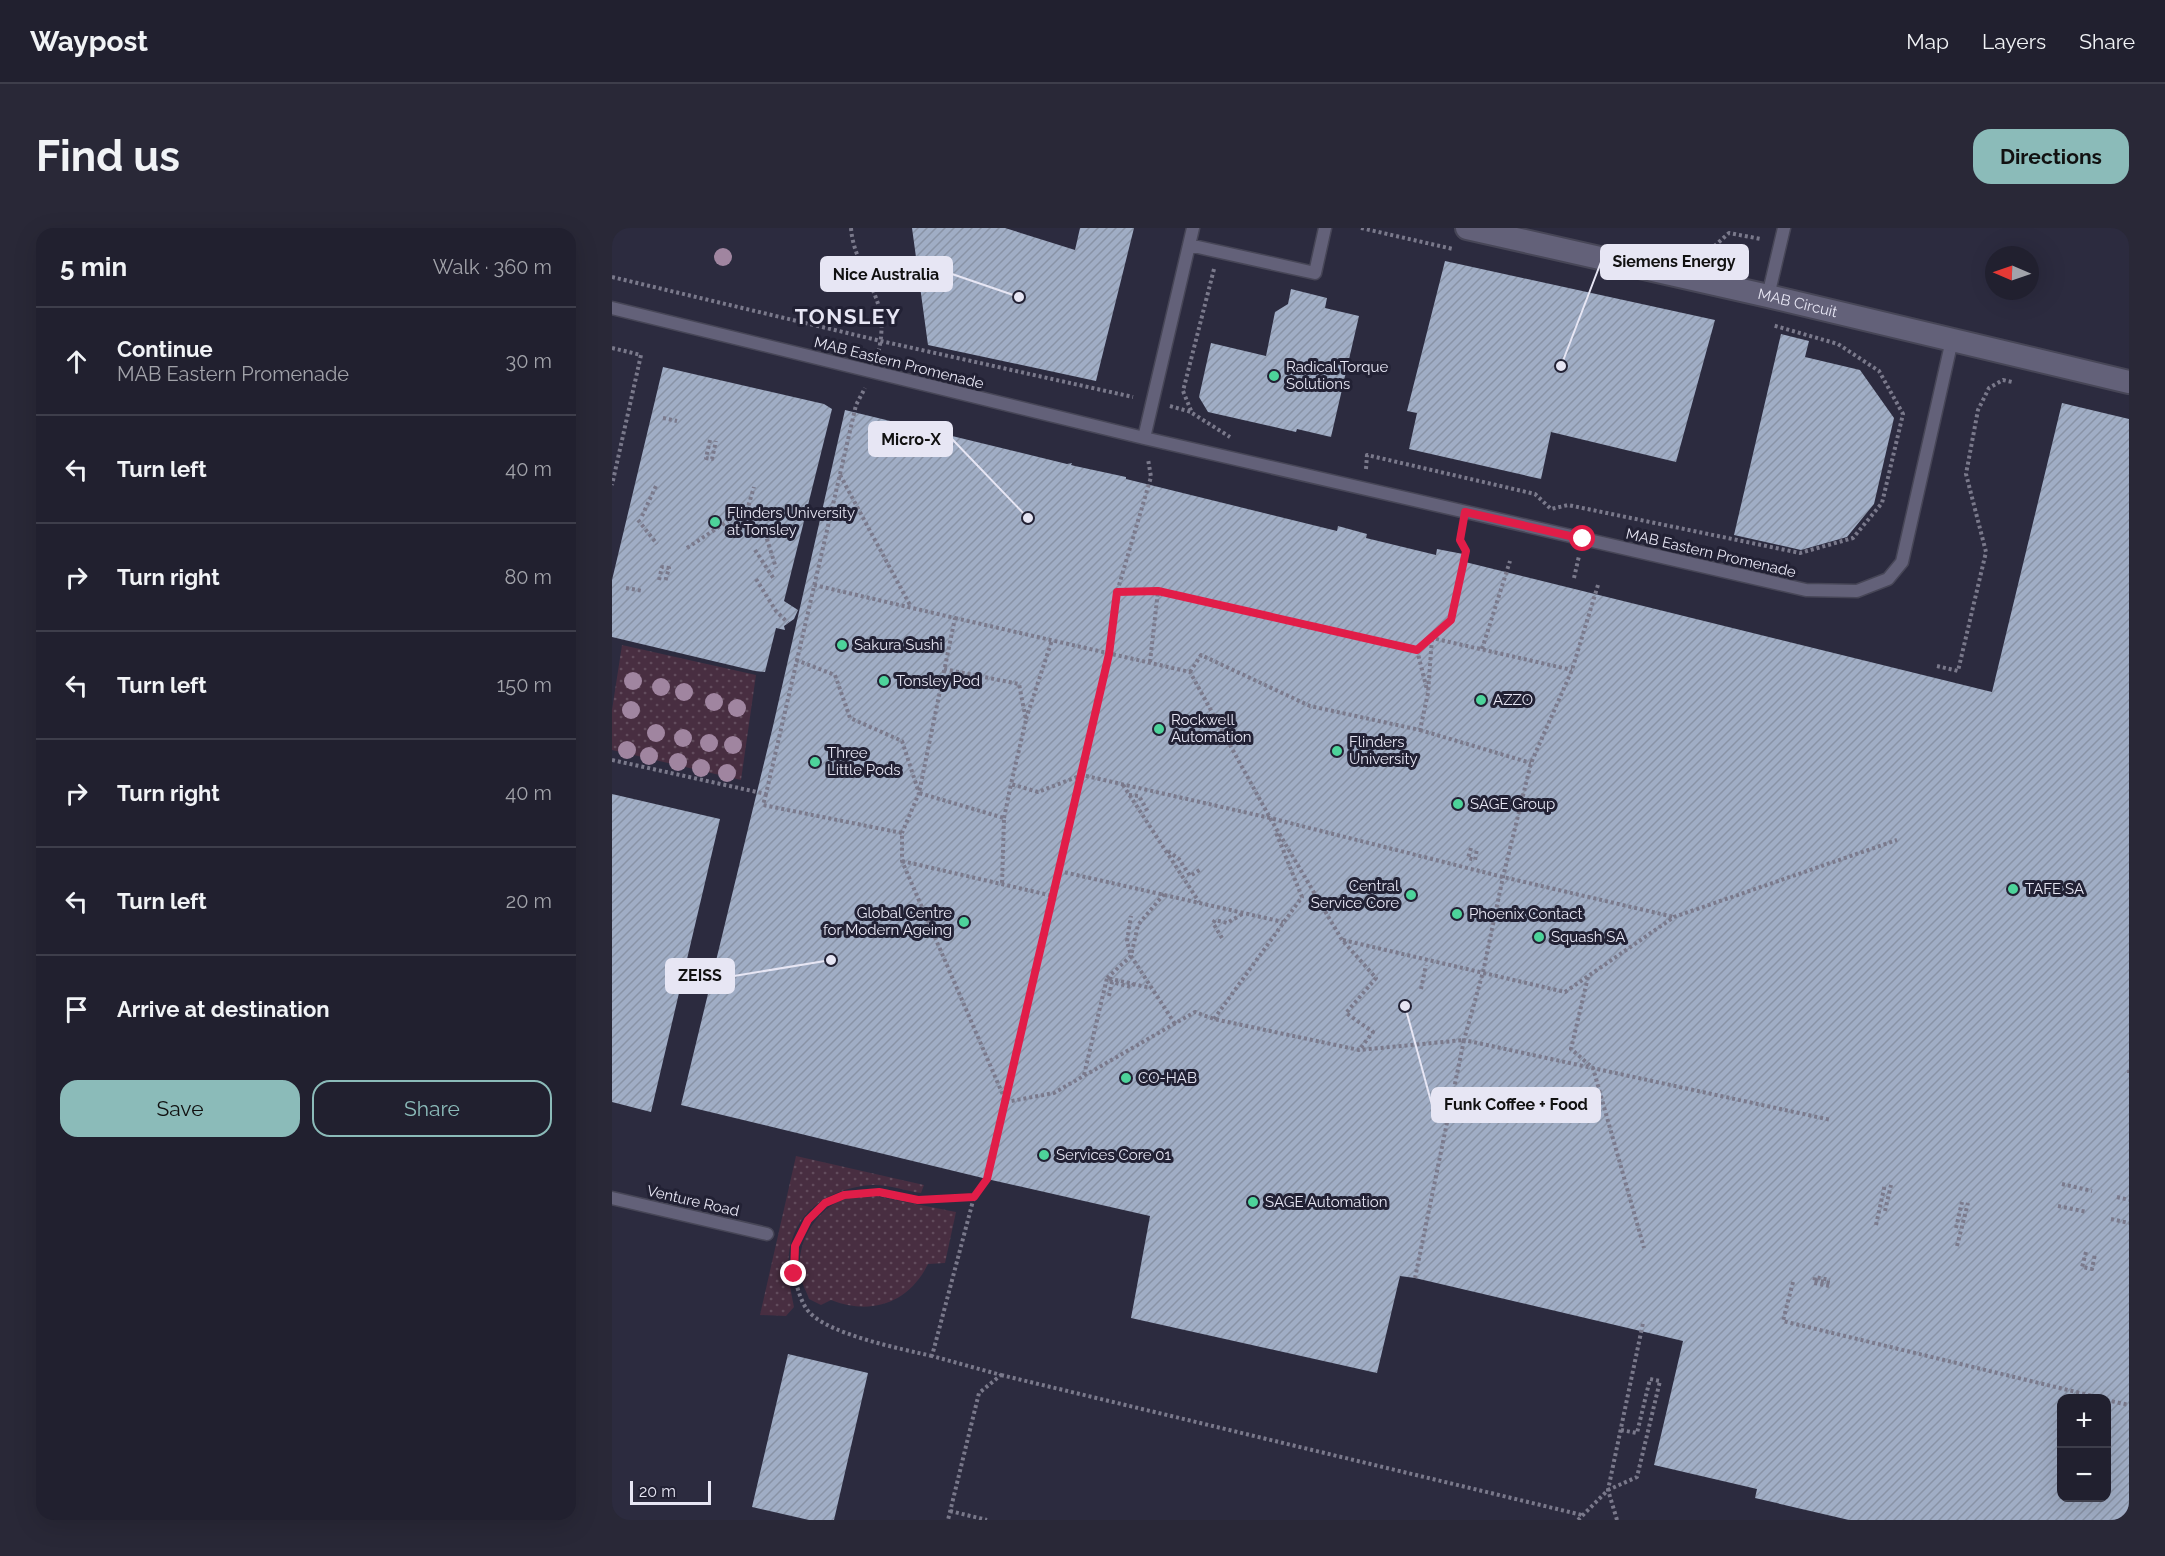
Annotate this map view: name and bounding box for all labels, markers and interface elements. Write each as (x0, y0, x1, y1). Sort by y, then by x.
text: Waypost (30, 25, 148, 58)
text: Map (1906, 29, 1949, 54)
text: Layers (1982, 29, 2046, 54)
text: Share (2079, 29, 2135, 54)
button: Directions (1973, 129, 2129, 184)
text: Find us (36, 132, 180, 181)
callout: Siemens Energy (1601, 245, 1748, 279)
north arrow (1985, 246, 2039, 300)
text: 5 min (60, 252, 127, 282)
text: Siemens Energy (1612, 252, 1736, 271)
text: Walk · 360 m (433, 255, 552, 279)
callout: Nice Australia (821, 257, 952, 291)
text: Nice Australia (833, 265, 939, 284)
street label: MAB Circuit (1756, 285, 1839, 321)
district label: TONSLEY (795, 304, 901, 329)
street label: MAB Eastern Promenade (812, 333, 986, 393)
text: Continue (117, 336, 213, 362)
icon: ahead (60, 345, 93, 378)
text: 30 m (506, 349, 552, 373)
place label: Radical Torque Solutions (1286, 358, 1388, 393)
text: MAB Eastern Promenade (117, 362, 349, 386)
marker: Radical Torque Solutions (1267, 369, 1281, 383)
callout: Micro-X (869, 422, 952, 456)
text: Micro-X (881, 430, 941, 449)
icon: left (60, 453, 93, 486)
text: Turn left (117, 456, 207, 482)
text: 40 m (505, 457, 552, 481)
place label: Flinders University at Tonsley (727, 504, 855, 539)
marker: Flinders University at Tonsley (708, 515, 722, 529)
route start (1569, 525, 1595, 551)
street label: MAB Eastern Promenade (1624, 525, 1798, 581)
icon: right (60, 561, 93, 594)
text: Turn right (117, 564, 220, 590)
text: 80 m (504, 565, 552, 589)
place label: Sakura Sushi (854, 636, 943, 654)
marker: Sakura Sushi (835, 638, 849, 652)
icon: left (60, 669, 93, 702)
text: Turn left (117, 672, 207, 698)
place label: Tonsley Pod (896, 672, 980, 690)
text: 150 m (497, 673, 552, 697)
marker: Tonsley Pod (877, 674, 891, 688)
place label: AZZO (1493, 691, 1533, 709)
marker: AZZO (1474, 693, 1488, 707)
place label: Rockwell Automation (1171, 711, 1252, 746)
marker: Rockwell Automation (1152, 722, 1166, 736)
place label: Flinders University (1349, 733, 1418, 768)
place label: Three Little Pods (827, 744, 900, 779)
marker: Flinders University (1330, 744, 1344, 758)
marker: Three Little Pods (808, 755, 822, 769)
icon: right (60, 777, 93, 810)
text: Turn right (117, 780, 220, 806)
text: 40 m (505, 781, 552, 805)
place label: SAGE Group (1470, 795, 1555, 813)
marker: SAGE Group (1451, 797, 1465, 811)
place label: Central Service Core (1311, 877, 1400, 912)
place label: TAFE SA (2025, 880, 2084, 898)
marker: TAFE SA (2006, 882, 2020, 896)
icon: left (60, 885, 93, 918)
text: Turn left (117, 888, 207, 914)
marker: Central Service Core (1404, 888, 1418, 902)
text: 20 m (506, 889, 552, 913)
place label: Global Centre for Modern Ageing (823, 904, 952, 939)
place label: Phoenix Contact (1469, 905, 1583, 923)
marker: Phoenix Contact (1450, 907, 1464, 921)
marker: Global Centre for Modern Ageing (957, 915, 971, 929)
place label: Squash SA (1551, 928, 1625, 946)
marker: Squash SA (1532, 930, 1546, 944)
callout: ZEISS (666, 959, 734, 993)
text: ZEISS (678, 966, 722, 985)
icon: arrive (60, 993, 93, 1026)
text: Arrive at destination (117, 996, 330, 1022)
place label: CO-HAB (1138, 1069, 1197, 1087)
marker: CO-HAB (1119, 1071, 1133, 1085)
button: Save (60, 1080, 300, 1137)
button: Share (312, 1080, 552, 1137)
callout: Funk Coffee + Food (1432, 1088, 1600, 1122)
text: Funk Coffee + Food (1444, 1095, 1588, 1114)
place label: Services Core 01 (1056, 1146, 1172, 1164)
marker: Services Core 01 (1037, 1148, 1051, 1162)
street label: Venture Road (645, 1182, 741, 1220)
place label: SAGE Automation (1265, 1193, 1387, 1211)
marker: SAGE Automation (1246, 1195, 1260, 1209)
route end (780, 1260, 806, 1286)
map controls (2057, 1394, 2111, 1502)
button: + (2057, 1394, 2111, 1448)
button: − (2057, 1448, 2111, 1502)
scale bar (630, 1478, 711, 1506)
text: 20 m (639, 1482, 676, 1501)

